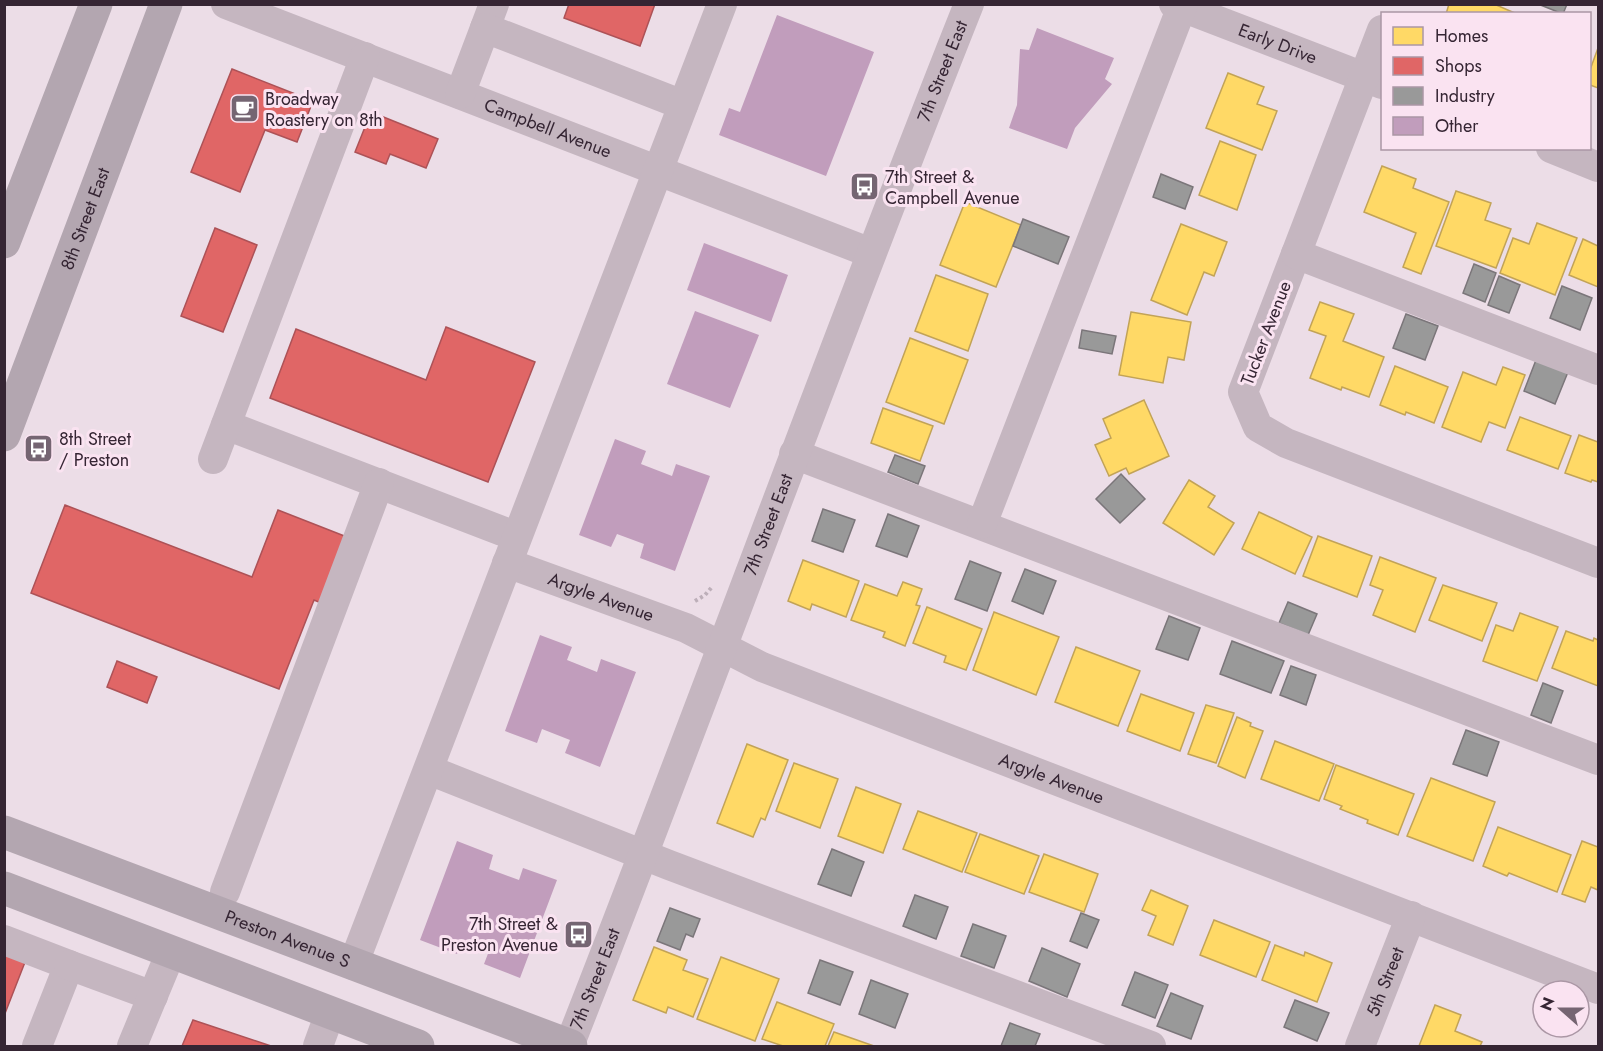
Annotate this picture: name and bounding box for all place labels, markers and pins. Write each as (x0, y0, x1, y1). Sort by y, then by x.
place label: Broadway Roastery on 8th (265, 86, 383, 133)
cafe icon: Broadway Roastery on 8th (228, 93, 260, 125)
place label: 7th Street & Campbell Avenue (885, 164, 1020, 211)
bus stop icon: 7th Street & Campbell Avenue (848, 171, 880, 203)
place label: 8th Street / Preston (59, 426, 132, 473)
bus stop icon: 8th Street / Preston (22, 433, 54, 465)
place label: 7th Street & Preston Avenue (441, 911, 558, 958)
bus stop icon: 7th Street & Preston Avenue (563, 918, 595, 950)

